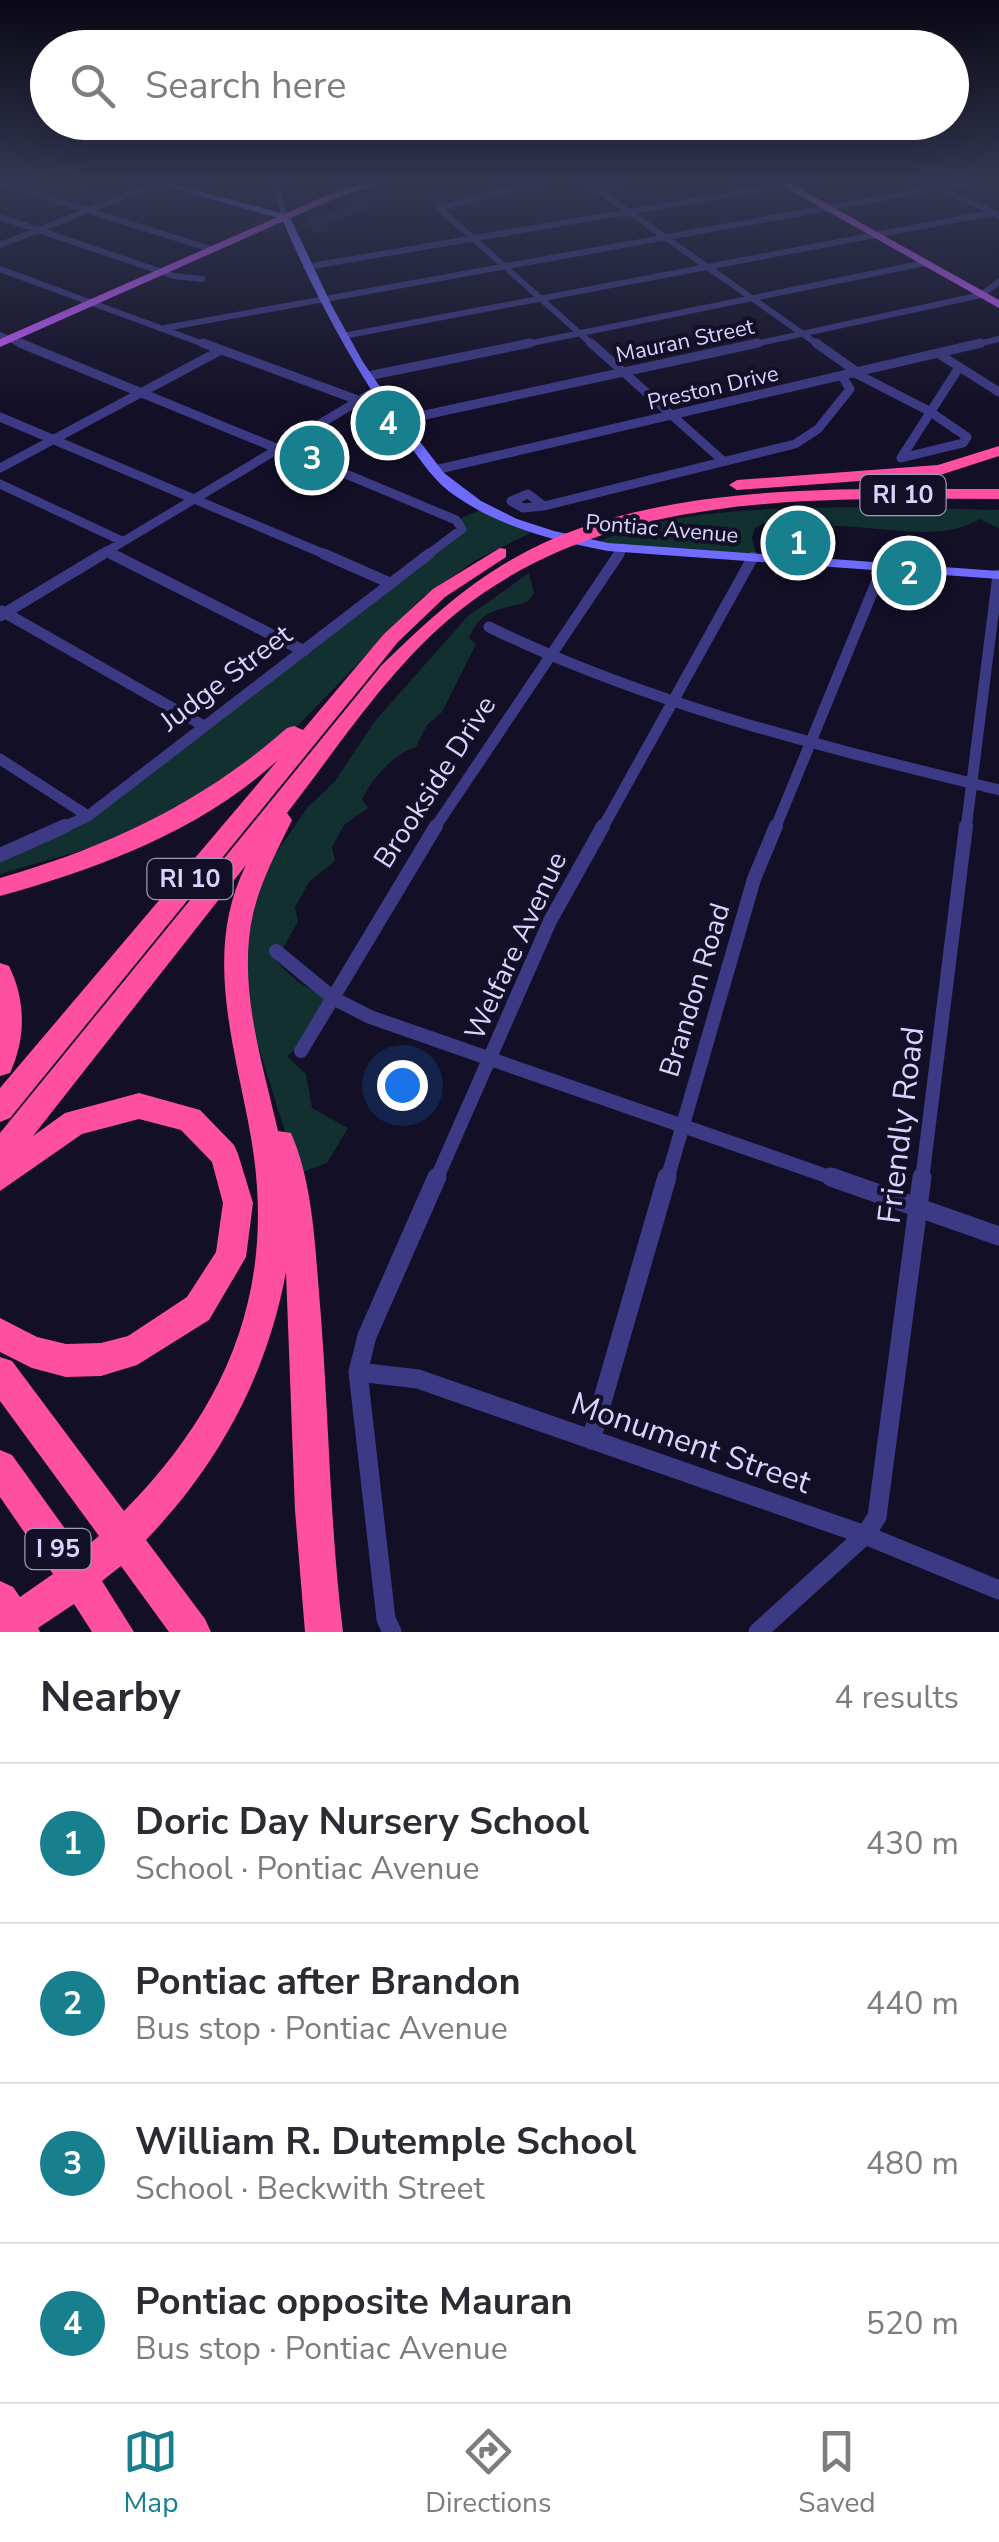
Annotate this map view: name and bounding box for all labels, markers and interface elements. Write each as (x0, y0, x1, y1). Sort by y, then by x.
search box (30, 30, 969, 140)
icon: search (65, 58, 120, 113)
text: Search here (145, 60, 346, 111)
street label: Mauran Street (613, 312, 757, 370)
street label: Preston Drive (644, 358, 782, 418)
pin: 4 (356, 386, 420, 460)
pin: 3 (280, 420, 344, 496)
road number: RI 10 (860, 475, 946, 515)
pin: 1 (766, 506, 830, 580)
street label: Pontiac Avenue (584, 507, 740, 551)
pin: 2 (876, 536, 942, 610)
street label: Judge Street (151, 616, 300, 741)
street label: Brookside Drive (365, 688, 505, 876)
street label: Welfare Avenue (456, 846, 576, 1046)
road number: RI 10 (148, 859, 232, 899)
street label: Brandon Road (651, 899, 739, 1081)
street label: Friendly Road (868, 1024, 934, 1226)
your location (377, 1060, 428, 1111)
street label: Monument Street (566, 1382, 817, 1504)
road number: I 95 (26, 1529, 90, 1569)
text: Nearby (40, 1669, 181, 1726)
text: 4 results (834, 1676, 959, 1719)
text: Doric Day Nursery School (135, 1796, 589, 1847)
text: 1 (63, 1822, 82, 1865)
text: 430 m (866, 1822, 959, 1865)
text: School · Pontiac Avenue (135, 1847, 480, 1890)
text: Pontiac after Brandon (135, 1956, 521, 2007)
text: 2 (63, 1982, 82, 2025)
text: 440 m (866, 1982, 959, 2025)
text: Bus stop · Pontiac Avenue (135, 2007, 508, 2050)
text: William R. Dutemple School (135, 2116, 636, 2167)
text: 3 (63, 2142, 82, 2185)
text: 480 m (866, 2142, 959, 2185)
text: School · Beckwith Street (135, 2167, 485, 2210)
text: Pontiac opposite Mauran (135, 2276, 573, 2327)
text: 4 (63, 2302, 82, 2345)
text: 520 m (866, 2302, 959, 2345)
text: Bus stop · Pontiac Avenue (135, 2327, 508, 2370)
tab: Map (123, 2424, 178, 2522)
tab: Directions (425, 2424, 551, 2522)
tab: Saved (798, 2424, 876, 2522)

